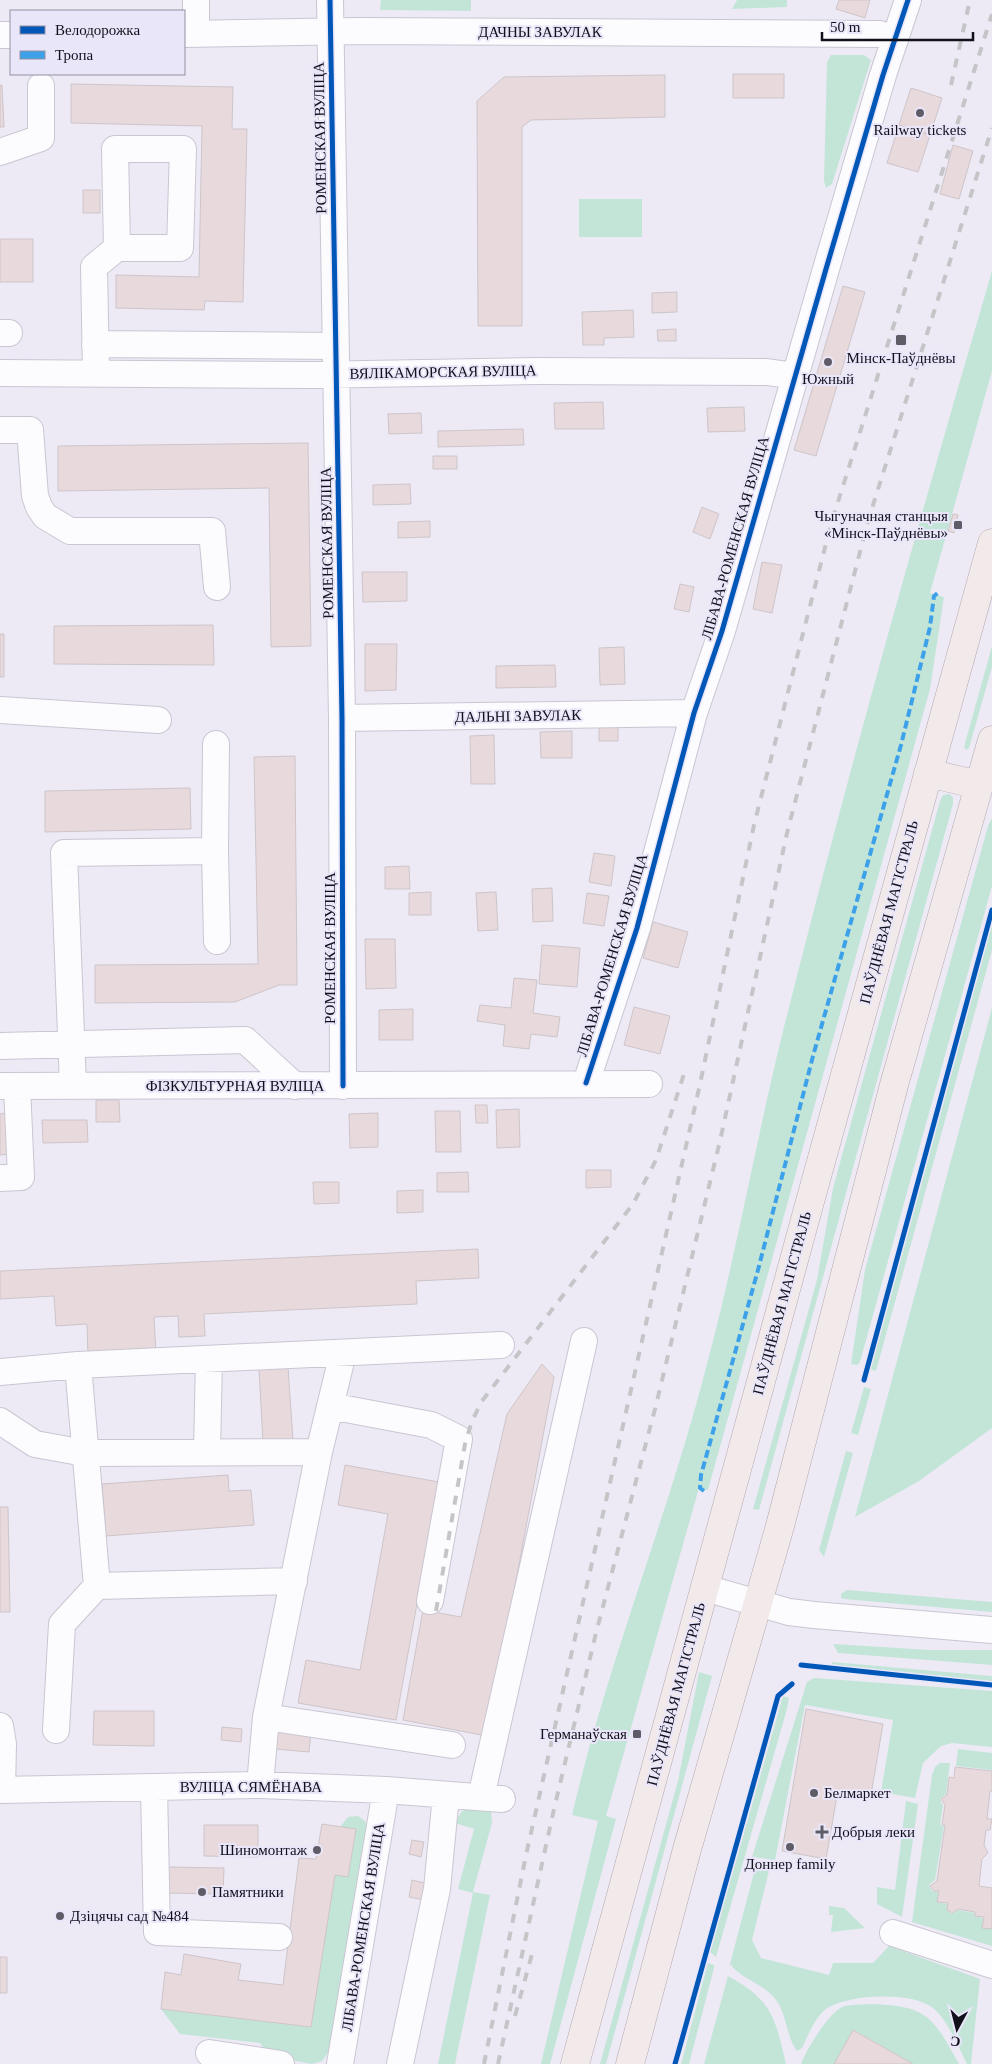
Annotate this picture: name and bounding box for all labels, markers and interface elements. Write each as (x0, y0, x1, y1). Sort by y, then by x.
legend (10, 10, 185, 75)
scale bar (822, 10, 973, 42)
text: 50 m (830, 19, 861, 35)
text: Велодорожка (55, 22, 140, 38)
street label: ДАЧНЫ ЗАВУЛАК (478, 24, 603, 40)
text: Тропа (55, 47, 94, 63)
street label: РОМЕНСКАЯ ВУЛІЦА (311, 62, 329, 214)
marker: Railway tickets (914, 107, 926, 119)
place label: Railway tickets (874, 122, 967, 138)
marker: Мінск-Паўднёвы (894, 333, 908, 347)
place label: Мінск-Паўднёвы (847, 350, 955, 366)
marker: Южный (822, 356, 834, 368)
street label: ВЯЛІКАМОРСКАЯ ВУЛІЦА (349, 362, 537, 382)
place label: Южный (802, 371, 854, 387)
street label: ЛІБАВА-РОМЕНСКАЯ ВУЛІЦА (698, 434, 772, 642)
street label: РОМЕНСКАЯ ВУЛІЦА (318, 467, 336, 619)
place label: Чыгуначная станцыя «Мінск-Паўднёвы» (814, 508, 948, 541)
marker: Чыгуначная станцыя «Мінск-Паўднёвы» (952, 519, 964, 531)
street label: ДАЛЬНІ ЗАВУЛАК (455, 707, 582, 725)
street label: ПАЎДНЁВАЯ МАГІСТРАЛЬ (857, 818, 921, 1005)
street label: ЛІБАВА-РОМЕНСКАЯ ВУЛІЦА (573, 852, 651, 1058)
street label: РОМЕНСКАЯ ВУЛІЦА (322, 872, 338, 1024)
street label: ФІЗКУЛЬТУРНАЯ ВУЛІЦА (146, 1078, 325, 1094)
street label: ПАЎДНЁВАЯ МАГІСТРАЛЬ (750, 1209, 814, 1396)
street label: ПАЎДНЁВАЯ МАГІСТРАЛЬ (644, 1600, 708, 1787)
place label: Германаўская (540, 1726, 627, 1742)
marker: Германаўская (631, 1728, 643, 1740)
street label: ВУЛІЦА СЯМЁНАВА (180, 1779, 322, 1795)
place label: Белмаркет (824, 1785, 891, 1801)
marker: Белмаркет (808, 1787, 820, 1799)
street label: ЛІБАВА-РОМЕНСКАЯ ВУЛІЦА (339, 1821, 387, 2033)
place label: Добрыя леки (832, 1824, 915, 1840)
marker: Добрыя леки (816, 1826, 828, 1838)
marker: Доннер family (784, 1841, 796, 1853)
place label: Шиномонтаж (220, 1842, 308, 1858)
marker: Шиномонтаж (311, 1844, 323, 1856)
place label: Доннер family (745, 1856, 836, 1872)
place label: Памятники (212, 1884, 284, 1900)
marker: Памятники (196, 1886, 208, 1898)
place label: Дзіцячы сад №484 (70, 1908, 189, 1924)
marker: Дзіцячы сад №484 (54, 1910, 66, 1922)
north arrow (932, 2004, 982, 2054)
text: С (950, 2033, 961, 2049)

